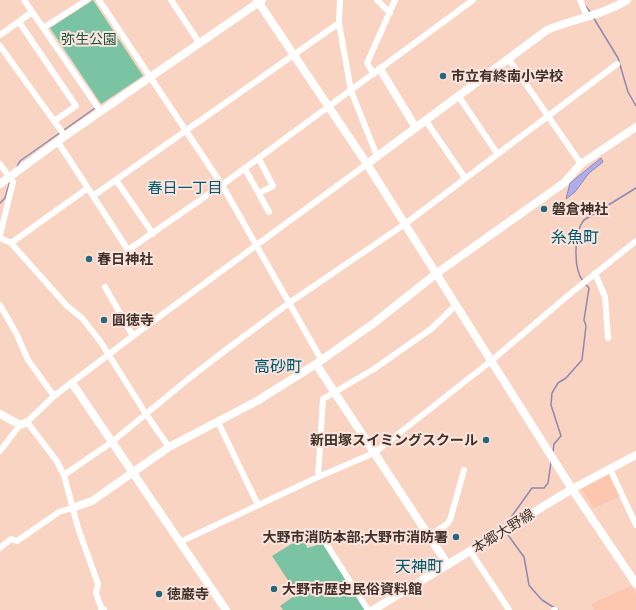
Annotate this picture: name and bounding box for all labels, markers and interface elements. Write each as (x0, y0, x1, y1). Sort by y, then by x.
park label: 弥生公園 (61, 30, 117, 47)
place label: 市立有終南小学校 (451, 67, 563, 84)
marker: 市立有終南小学校 (438, 71, 448, 81)
district label: 春日一丁目 (147, 178, 223, 196)
place label: 磐倉神社 (552, 200, 608, 217)
marker: 磐倉神社 (539, 204, 549, 214)
district label: 糸魚町 (551, 227, 599, 246)
place label: 春日神社 (97, 250, 153, 267)
marker: 春日神社 (84, 254, 94, 264)
place label: 圓徳寺 (112, 311, 154, 328)
marker: 圓徳寺 (99, 315, 109, 325)
district label: 高砂町 (254, 356, 302, 375)
place label: 新田塚スイミングスクール (310, 431, 478, 448)
marker: 新田塚スイミングスクール (481, 435, 491, 445)
street label: 本郷大野線 (469, 505, 537, 556)
place label: 大野市消防本部;大野市消防署 (262, 528, 448, 545)
marker: 大野市消防本部;大野市消防署 (451, 532, 461, 542)
district label: 天神町 (395, 556, 443, 575)
place label: 大野市歴史民俗資料館 (282, 580, 422, 597)
marker: 大野市歴史民俗資料館 (269, 584, 279, 594)
place label: 徳巌寺 (167, 585, 209, 602)
marker: 徳巌寺 (154, 589, 164, 599)

